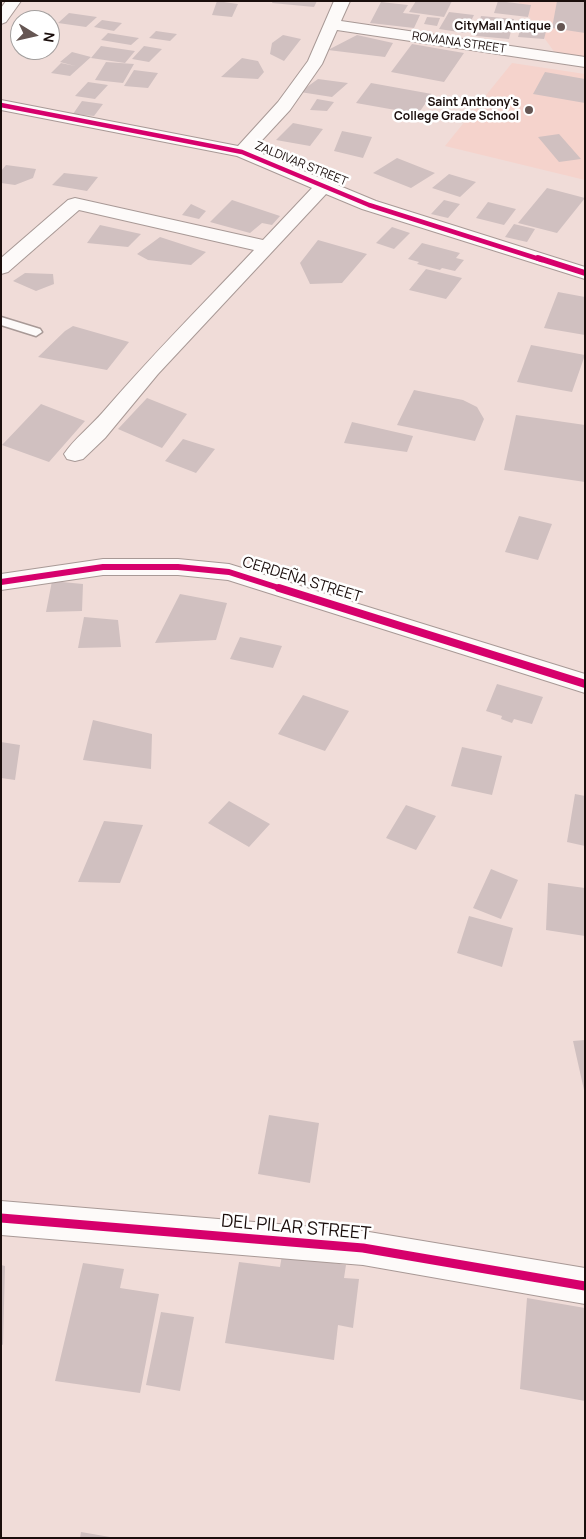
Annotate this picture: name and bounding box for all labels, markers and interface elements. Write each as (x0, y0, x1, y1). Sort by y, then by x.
north arrow (10, 10, 60, 60)
place label: CityMall Antique (454, 20, 551, 34)
marker: CityMall Antique (555, 21, 567, 33)
street label: ROMANA STREET (411, 29, 507, 57)
text: N (39, 31, 59, 44)
place label: Saint Anthony's College Grade School (394, 96, 519, 124)
marker: Saint Anthony's College Grade School (523, 104, 535, 116)
street label: ZALDIVAR STREET (252, 139, 350, 189)
street label: CERDEÑA STREET (240, 553, 364, 607)
street label: DEL PILAR STREET (220, 1211, 372, 1245)

